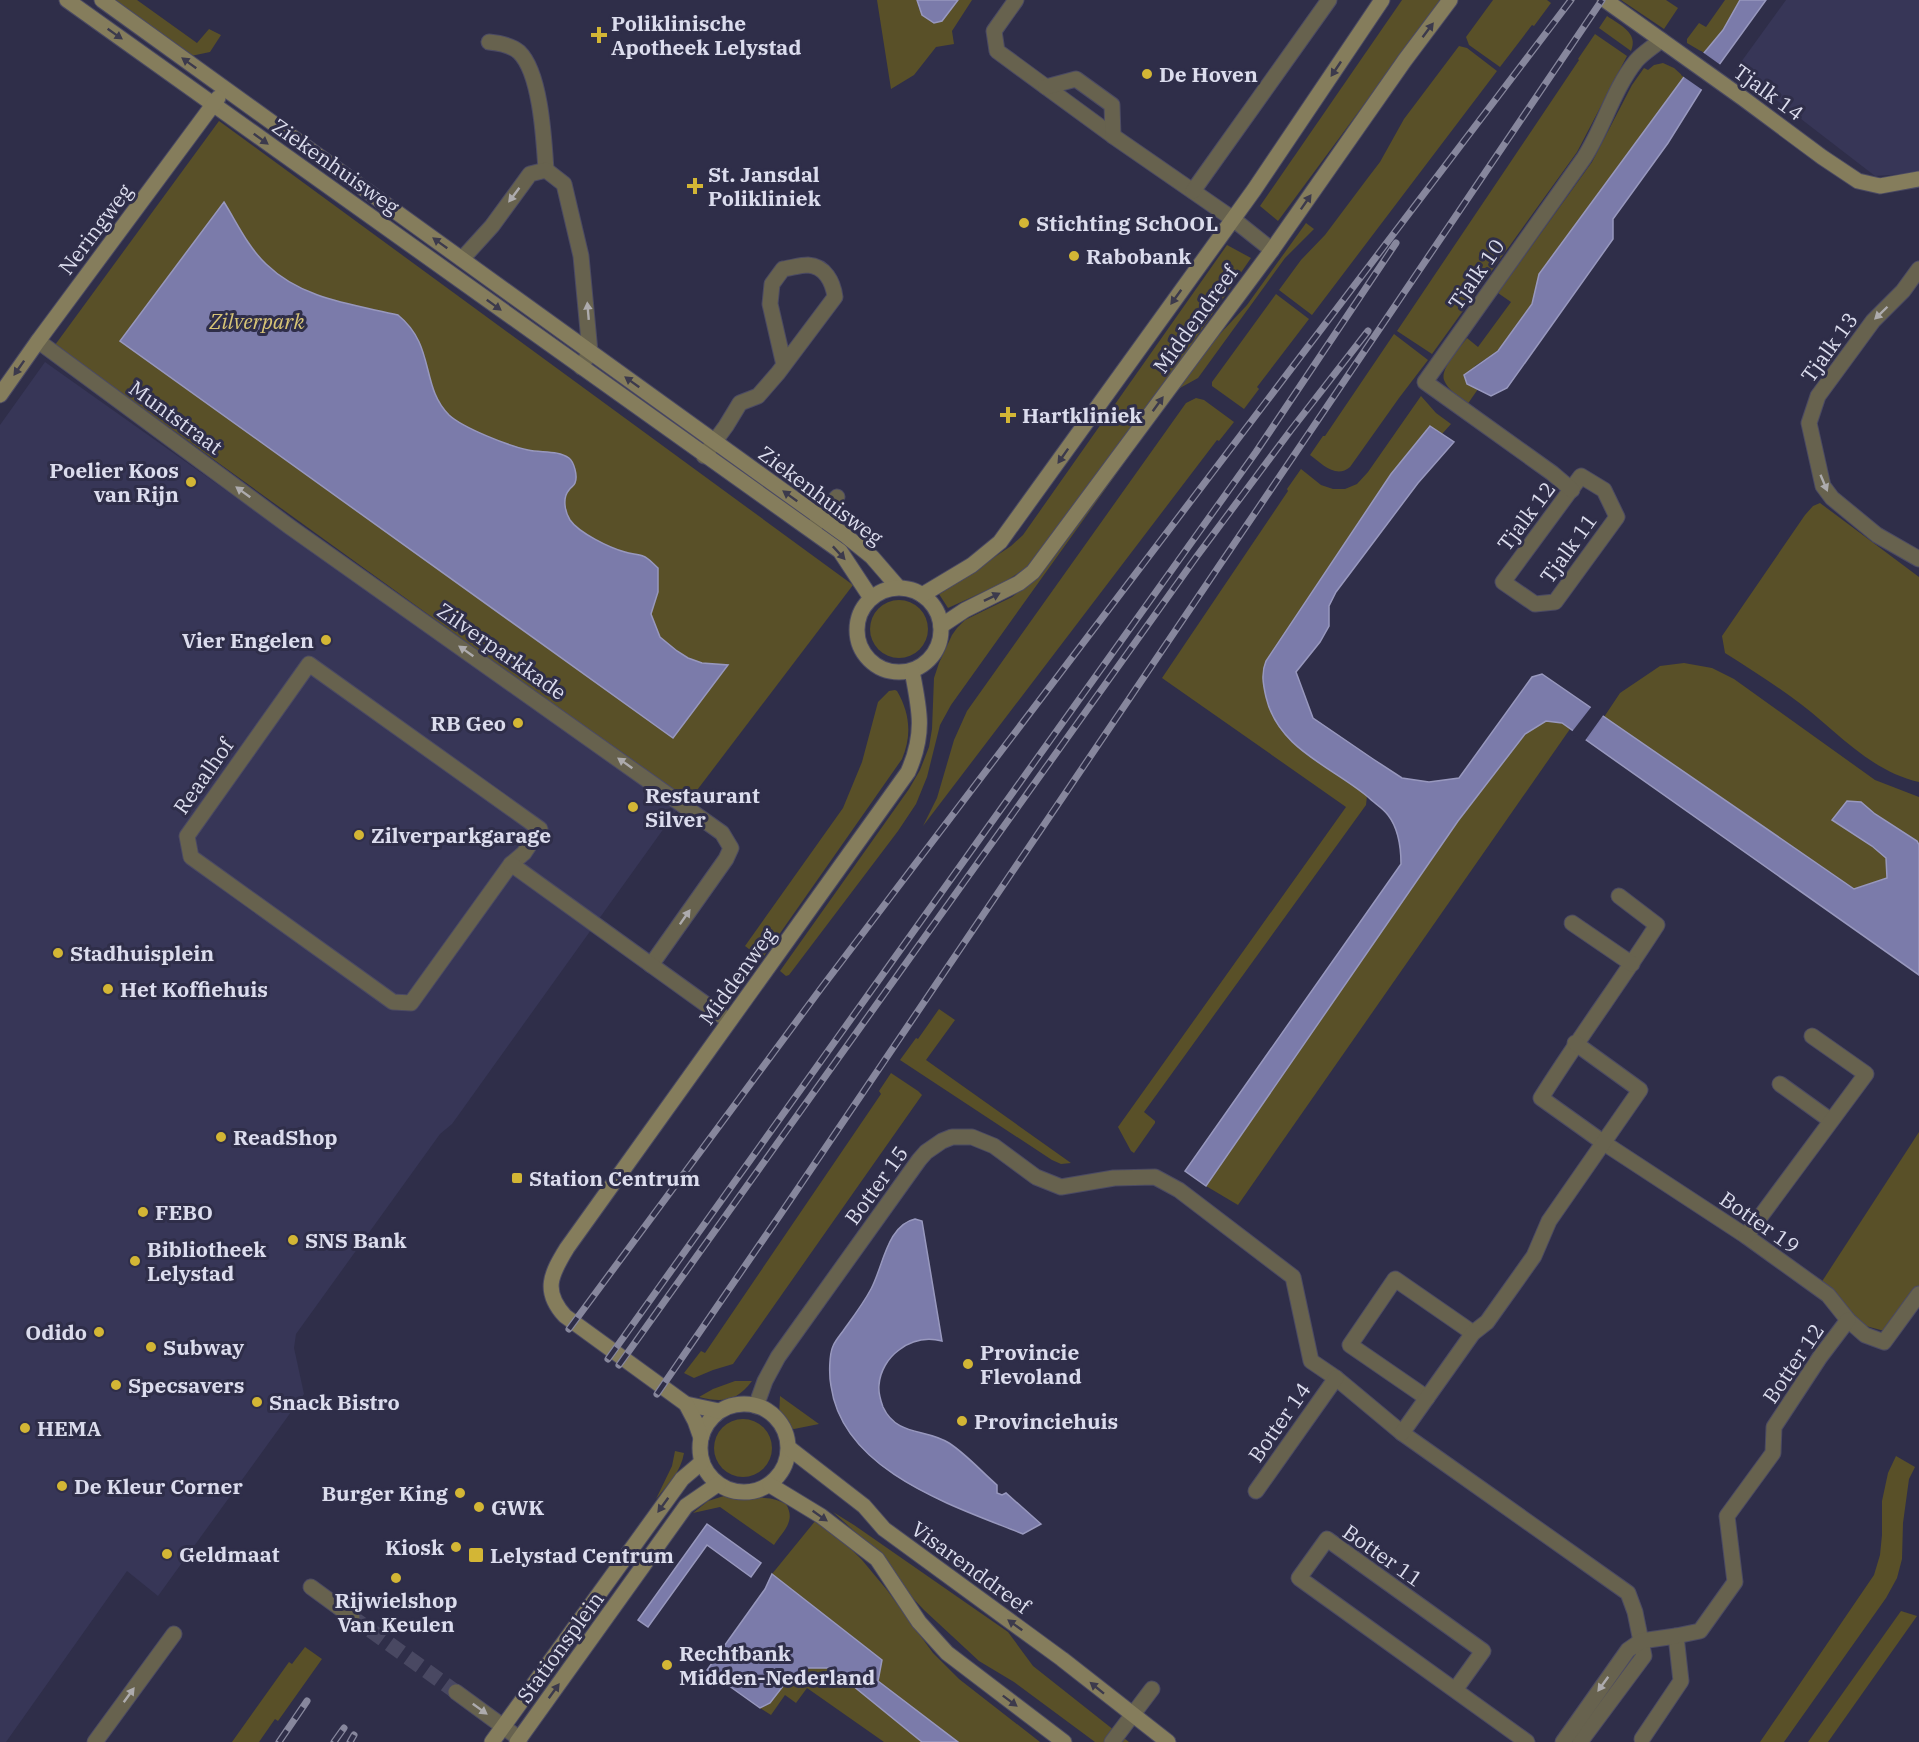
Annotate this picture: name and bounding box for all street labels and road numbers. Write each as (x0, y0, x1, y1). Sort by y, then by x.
street label: Tjalk 14 (1728, 57, 1810, 127)
street label: Ziekenhuisweg (267, 112, 406, 221)
street label: Neringweg (52, 177, 139, 280)
street label: Tjalk 10 (1442, 233, 1510, 315)
street label: Middendreef (1146, 258, 1245, 379)
street label: Tjalk 13 (1794, 306, 1864, 388)
street label: Muntstraat (124, 374, 228, 460)
street label: Ziekenhuisweg (753, 439, 890, 552)
street label: Tjalk 12 (1491, 476, 1561, 556)
street label: Tjalk 11 (1533, 507, 1603, 589)
street label: Zilverparkkade (432, 596, 572, 706)
street label: Reaalhof (167, 731, 240, 819)
street label: Middenweg (692, 921, 782, 1030)
street label: Botter 15 (838, 1140, 914, 1230)
street label: Botter 19 (1715, 1184, 1805, 1260)
street label: Botter 12 (1756, 1317, 1830, 1409)
street label: Botter 14 (1241, 1377, 1317, 1467)
street label: Visarenddreef (906, 1514, 1037, 1621)
street label: Botter 11 (1338, 1517, 1428, 1593)
street label: Stationsplein (510, 1586, 610, 1708)

